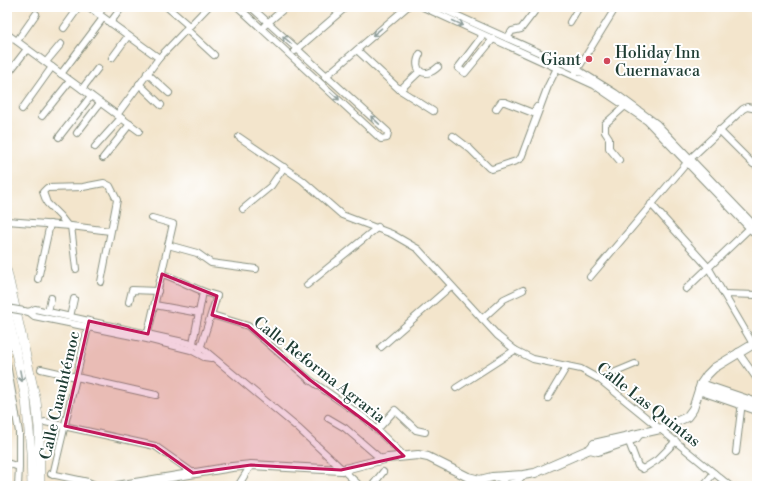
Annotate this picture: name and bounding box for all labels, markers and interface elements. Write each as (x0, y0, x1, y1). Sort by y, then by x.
one-way arrow (452, 20, 464, 27)
one-way arrow (372, 28, 383, 37)
one-way arrow (282, 36, 292, 45)
place label: Holiday Inn Cuernavaca (615, 43, 701, 81)
place label: Giant (541, 50, 581, 70)
marker: Giant (584, 54, 594, 64)
marker: Holiday Inn Cuernavaca (602, 56, 612, 66)
one-way arrow (329, 92, 340, 101)
one-way arrow (370, 116, 380, 125)
street label: Calle Reforma Agraria (250, 312, 390, 428)
street label: Calle Cuauhtémoc (35, 329, 85, 462)
street label: Calle Las Quintas (592, 358, 704, 452)
one-way arrow (18, 369, 26, 382)

